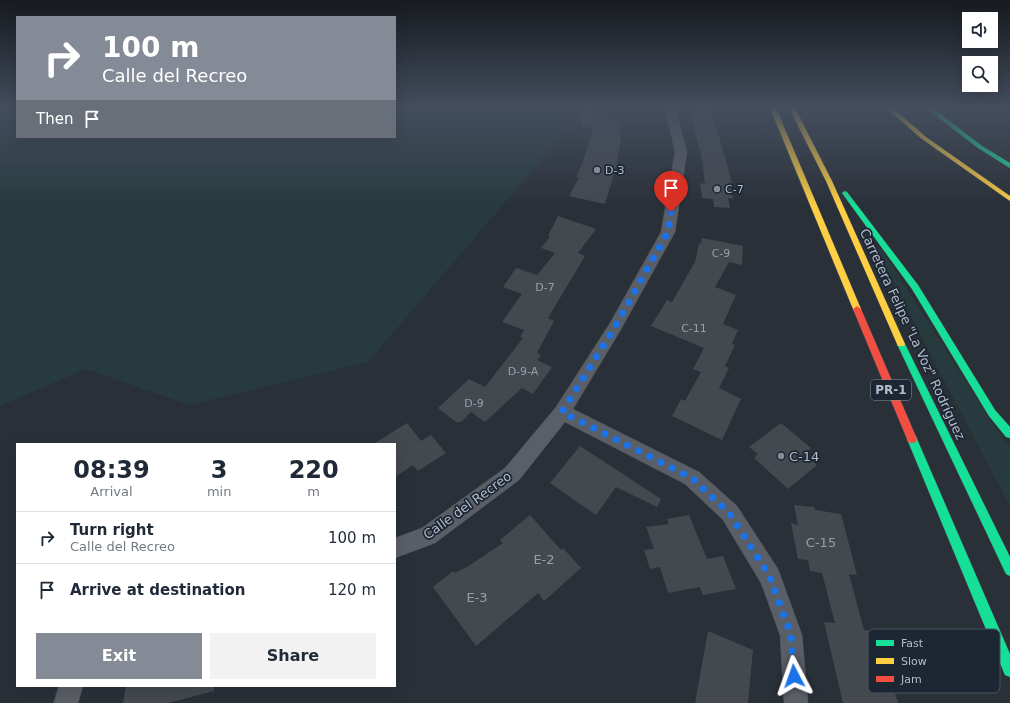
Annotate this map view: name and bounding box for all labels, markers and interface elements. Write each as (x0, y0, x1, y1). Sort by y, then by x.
map controls (962, 12, 998, 92)
button: sound (962, 12, 998, 48)
text: 100 m (102, 31, 199, 64)
icon: right (36, 32, 88, 84)
button: search (962, 56, 998, 92)
text: Calle del Recreo (102, 65, 247, 86)
icon: arrive (81, 108, 103, 130)
text: Then (36, 110, 73, 128)
place label: D-3 (605, 164, 624, 177)
marker: D-3 (592, 165, 602, 175)
pin (654, 171, 688, 212)
icon: arrive (660, 177, 682, 199)
place label: C-7 (725, 183, 744, 196)
marker: C-7 (712, 184, 722, 194)
street label: Carretera Felipe "La Voz" Rodríguez (857, 226, 968, 442)
house number: C-9 (712, 247, 730, 260)
house number: D-7 (535, 281, 555, 294)
house number: C-11 (681, 322, 707, 335)
house number: D-9-A (508, 365, 539, 378)
road number: PR-1 (871, 380, 911, 400)
house number: D-9 (464, 397, 484, 410)
place label: C-14 (789, 449, 819, 464)
marker: C-14 (776, 451, 786, 461)
text: 08:39 (73, 456, 150, 484)
text: 3 (211, 456, 227, 484)
text: 220 (289, 456, 339, 484)
street label: Calle del Recreo (420, 468, 514, 542)
text: Arrival (90, 484, 133, 499)
text: min (207, 484, 231, 499)
text: m (307, 484, 320, 499)
text: Turn right (70, 521, 154, 539)
icon: right (36, 527, 58, 549)
text: 100 m (328, 529, 376, 547)
house number: C-15 (806, 535, 836, 550)
text: Calle del Recreo (70, 539, 175, 554)
house number: E-2 (533, 552, 555, 567)
icon: arrive (36, 579, 58, 601)
text: Arrive at destination (70, 581, 245, 599)
text: 120 m (328, 581, 376, 599)
house number: E-3 (466, 590, 488, 605)
legend (868, 629, 1000, 693)
button: Exit (36, 633, 202, 679)
button: Share (210, 633, 376, 679)
text: Fast (901, 637, 924, 650)
position arrow (773, 655, 815, 697)
text: Slow (901, 655, 927, 668)
text: Jam (900, 673, 922, 686)

